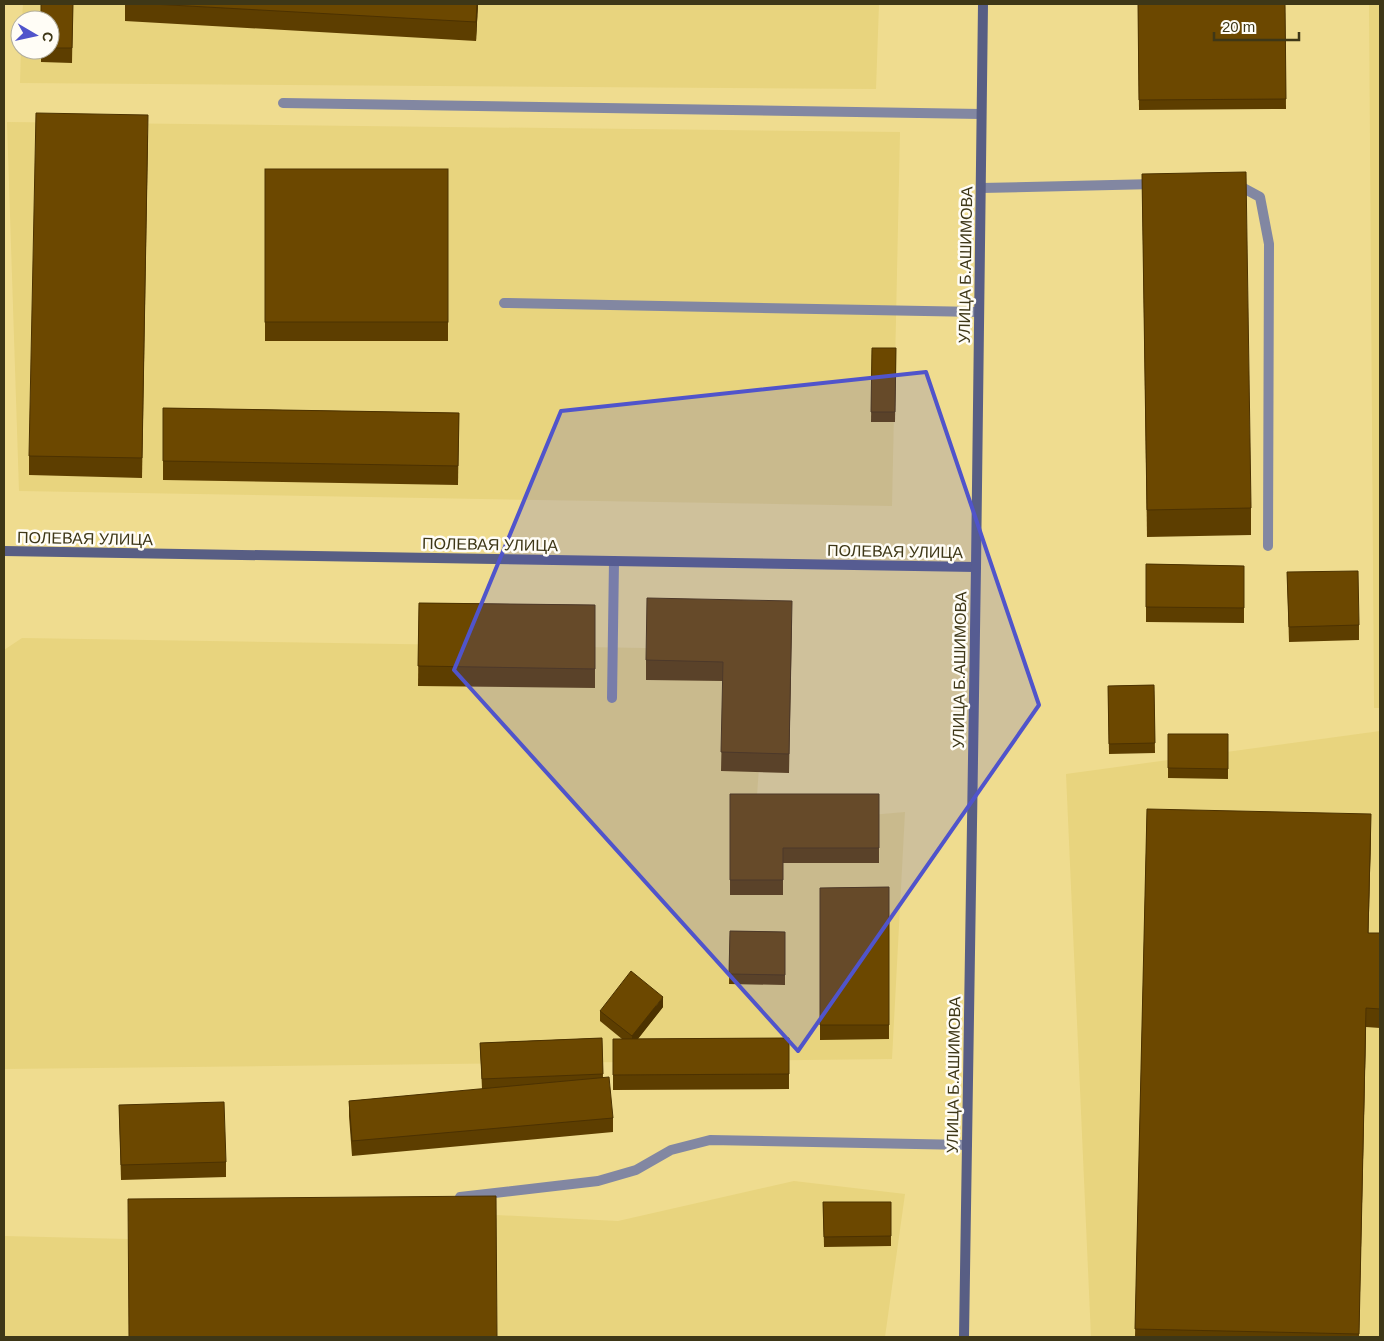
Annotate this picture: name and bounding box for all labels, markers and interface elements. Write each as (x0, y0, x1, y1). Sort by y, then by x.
north arrow (10, 10, 60, 60)
scale bar (1214, 10, 1299, 42)
text: 20 m (1222, 18, 1255, 35)
text: С (39, 31, 57, 43)
street label: УЛИЦА Б.АШИМОВА (956, 186, 975, 344)
street label: ПОЛЕВАЯ УЛИЦА (17, 529, 153, 548)
street label: ПОЛЕВАЯ УЛИЦА (422, 535, 558, 554)
street label: ПОЛЕВАЯ УЛИЦА (827, 542, 963, 561)
street label: УЛИЦА Б.АШИМОВА (950, 591, 969, 749)
street label: УЛИЦА Б.АШИМОВА (944, 996, 963, 1154)

